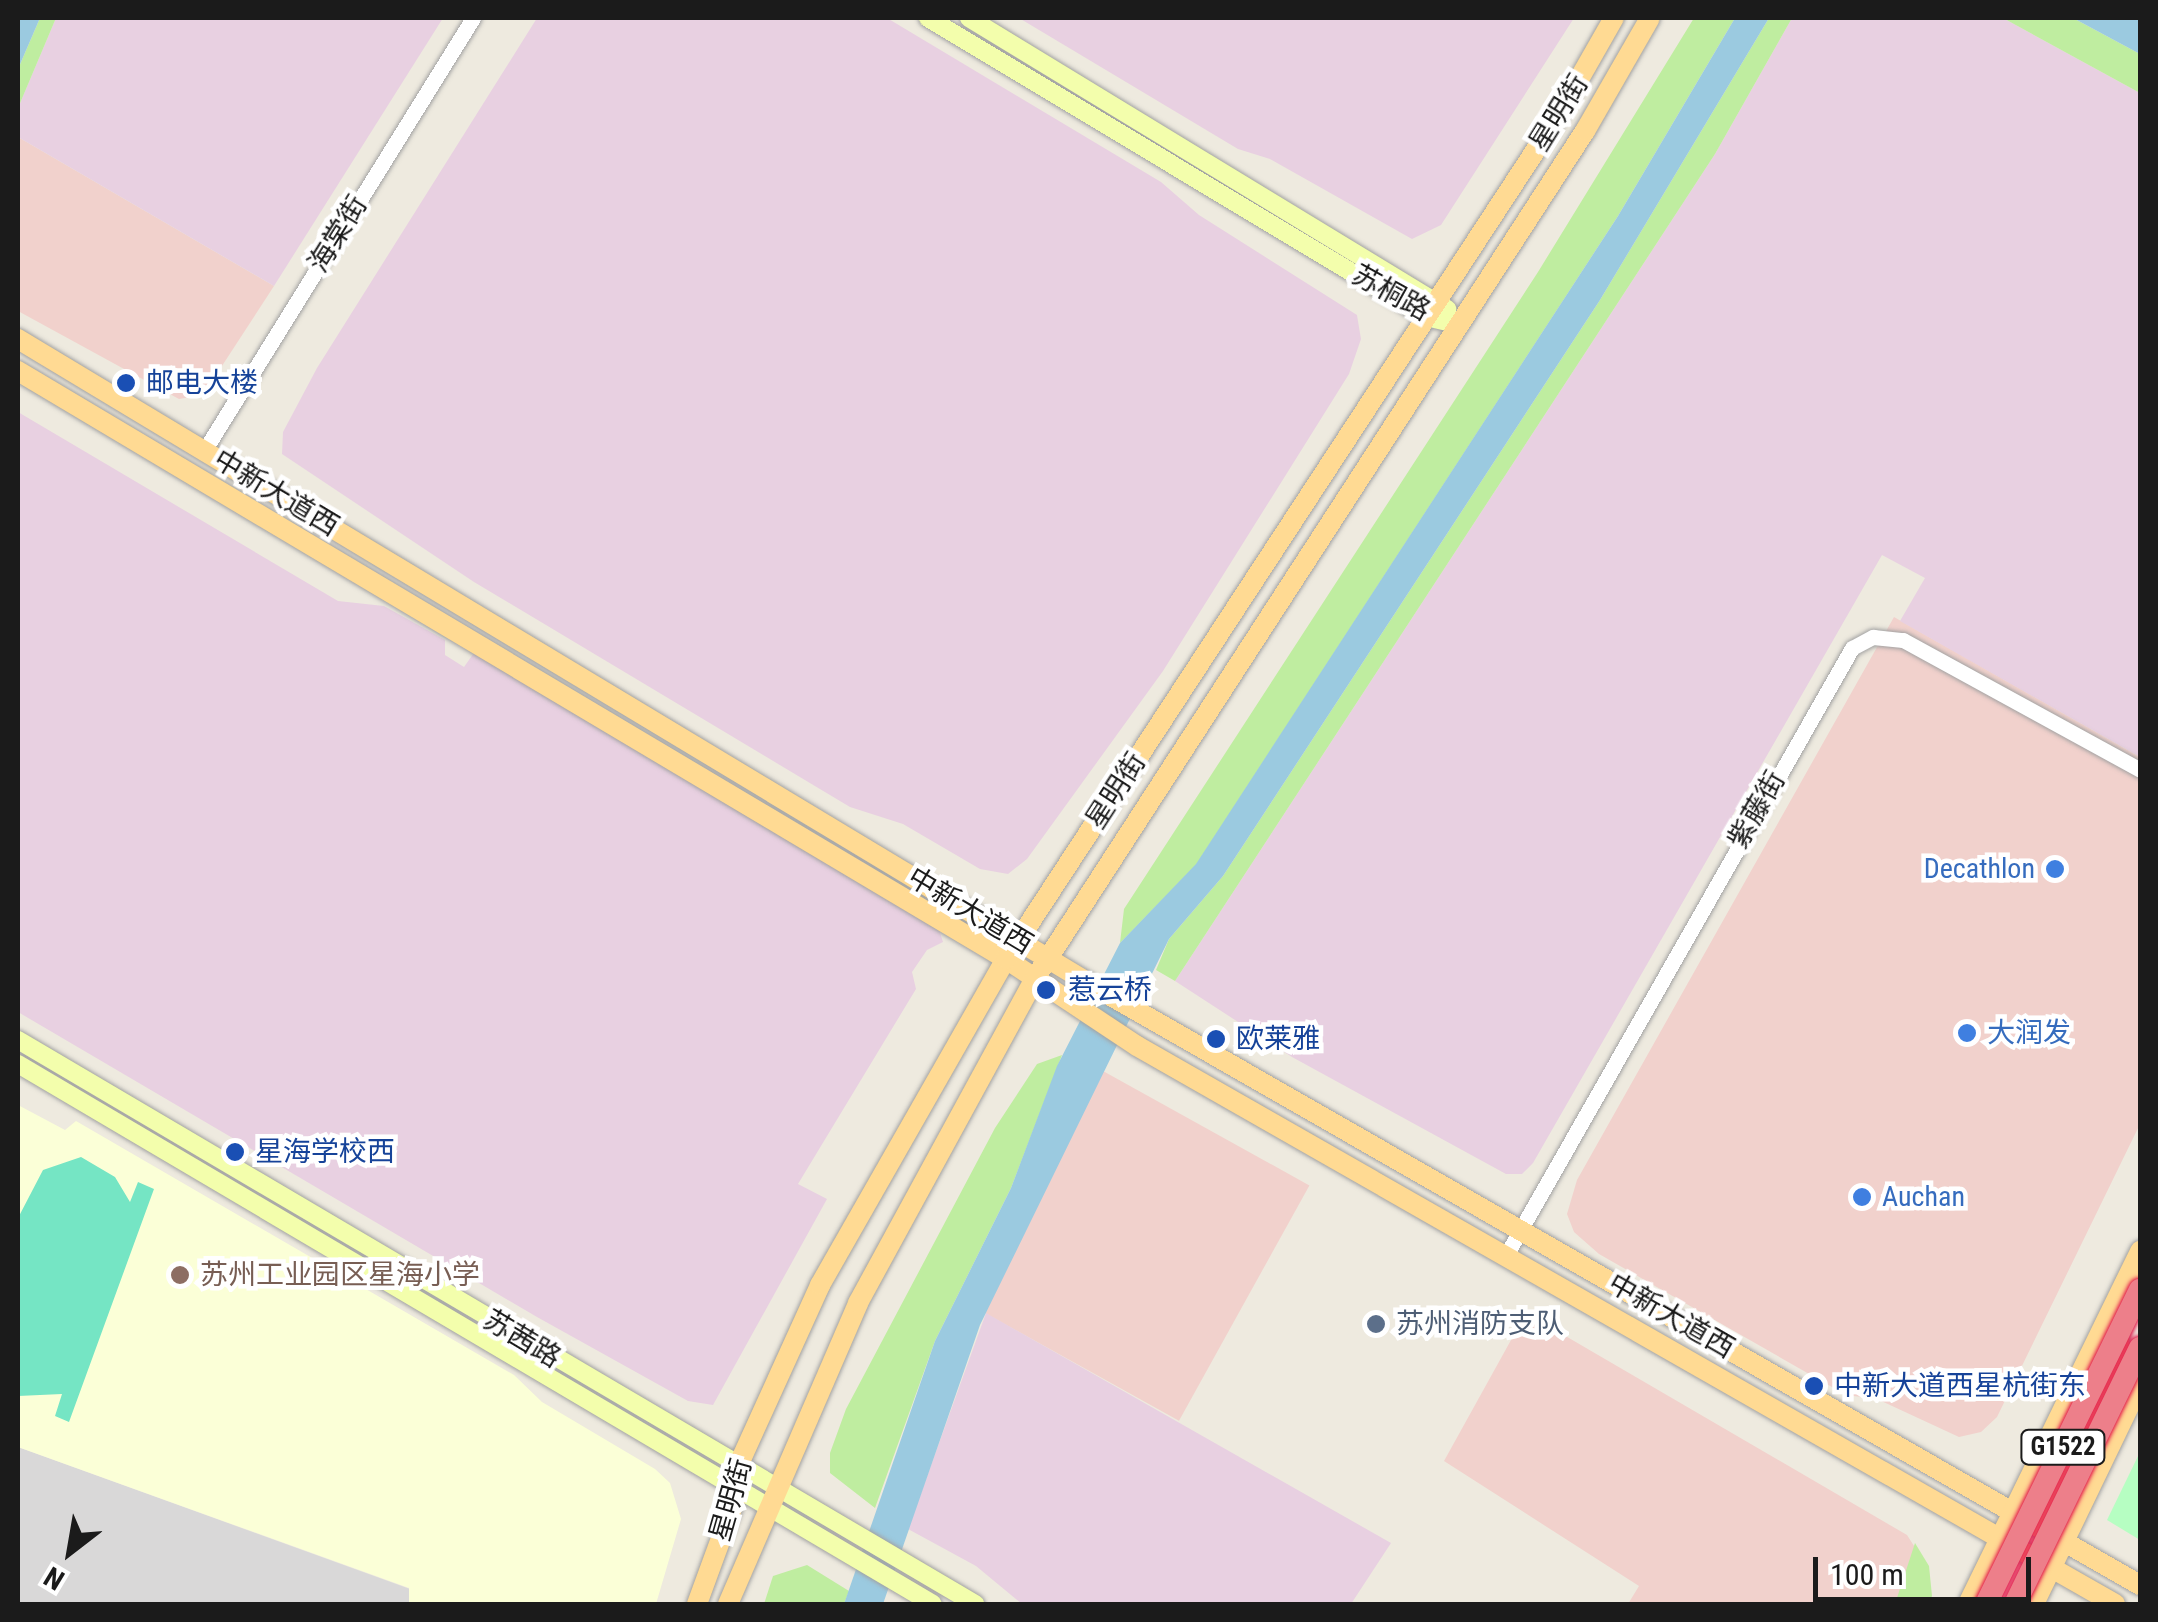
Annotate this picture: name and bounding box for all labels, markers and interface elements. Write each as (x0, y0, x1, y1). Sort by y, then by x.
street label: 星明街 (1522, 68, 1596, 158)
street label: 海棠街 (301, 189, 375, 279)
street label: 苏桐路 (1346, 258, 1436, 328)
place label: 邮电大楼 (146, 366, 258, 400)
marker: 邮电大楼 (115, 372, 137, 394)
street label: 中新大道西 (207, 443, 345, 543)
street label: 星明街 (1079, 747, 1153, 835)
street label: 紫藤街 (1721, 765, 1793, 855)
place label: Decathlon (1924, 852, 2035, 886)
marker: Decathlon (2044, 858, 2066, 880)
street label: 中新大道西 (901, 861, 1039, 961)
place label: 惹云桥 (1068, 973, 1152, 1007)
marker: 惹云桥 (1033, 977, 1059, 1003)
place label: 大润发 (1987, 1016, 2071, 1050)
place label: 欧莱雅 (1236, 1022, 1320, 1056)
marker: 大润发 (1956, 1022, 1978, 1044)
marker: 欧莱雅 (1205, 1028, 1227, 1050)
place label: 星海学校西 (255, 1135, 395, 1169)
marker: 星海学校西 (224, 1141, 246, 1163)
place label: Auchan (1882, 1180, 1965, 1214)
marker: Auchan (1851, 1186, 1873, 1208)
place label: 苏州工业园区星海小学 (200, 1258, 480, 1292)
marker: 苏州工业园区星海小学 (169, 1264, 191, 1286)
street label: 中新大道西 (1602, 1266, 1740, 1366)
street label: 苏茜路 (477, 1303, 567, 1375)
place label: 苏州消防支队 (1396, 1307, 1564, 1341)
marker: 苏州消防支队 (1365, 1313, 1387, 1335)
place label: 中新大道西星杭街东 (1834, 1369, 2086, 1403)
marker: 中新大道西星杭街东 (1803, 1375, 1825, 1397)
road number: G1522 (2018, 1427, 2108, 1467)
street label: 星明街 (703, 1455, 759, 1545)
north arrow (20, 1502, 120, 1602)
scale bar (1818, 1537, 2036, 1599)
text: 100 m (1830, 1557, 1904, 1592)
text: N (38, 1560, 70, 1597)

